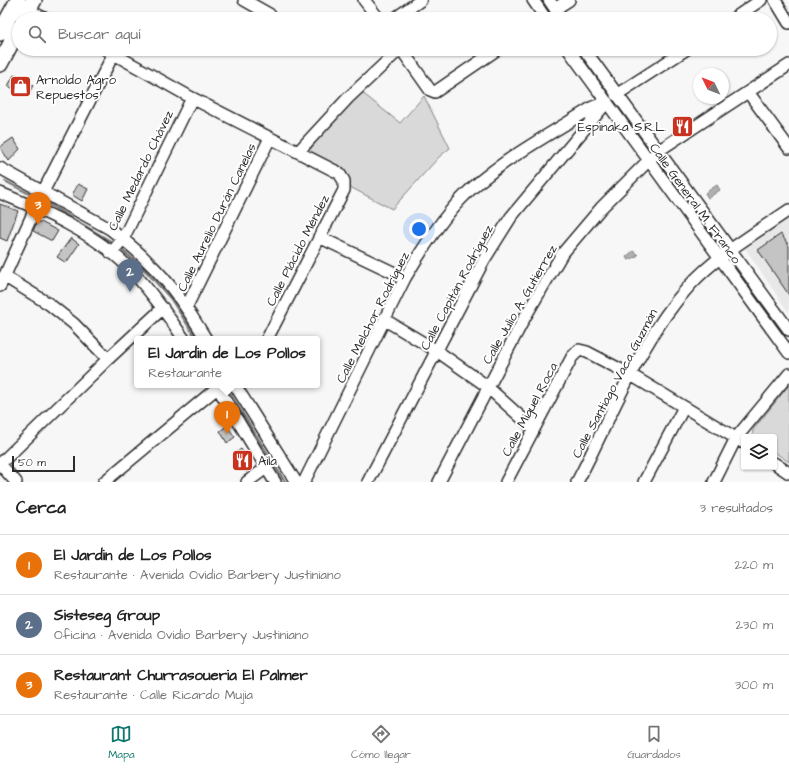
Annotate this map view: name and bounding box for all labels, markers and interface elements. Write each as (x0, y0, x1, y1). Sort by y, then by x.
search box (12, 12, 777, 56)
icon: search (26, 23, 48, 45)
text: Buscar aquí (58, 24, 140, 45)
north arrow (693, 68, 729, 104)
place label: Arnoldo Agro Repuestos (36, 71, 117, 104)
shop icon: Arnoldo Agro Repuestos (8, 73, 34, 99)
street label: Calle Medardo Chávez (104, 107, 178, 234)
restaurant icon: Espinaka S.R.L. (669, 113, 695, 139)
place label: Espinaka S.R.L. (578, 118, 666, 136)
street label: Calle General M. Franco (645, 139, 746, 268)
street label: Calle Aurelio Durán Canelas (173, 140, 261, 295)
street label: Calle Plácido Méndez (262, 191, 334, 309)
pin: 3 (25, 192, 51, 225)
your location (409, 219, 429, 239)
street label: Calle Capitán Rodríguez (416, 221, 499, 354)
street label: Calle Julio A. Gutierrez (478, 241, 562, 368)
street label: Calle Melchor Rodríguez (332, 248, 415, 387)
pin: 2 (117, 259, 143, 292)
street label: Calle Santiago Vaca Guzmán (568, 305, 663, 462)
popup (134, 336, 320, 388)
text: El Jardin de Los Pollos (148, 343, 306, 364)
street label: Calle Miguel Roca (498, 359, 563, 460)
text: Restaurante (148, 364, 222, 382)
pin: 1 (214, 401, 240, 434)
map controls (741, 434, 777, 470)
button: layers (741, 434, 777, 470)
restaurant icon: Aila (230, 447, 256, 473)
place label: Aila (258, 452, 277, 470)
scale bar (12, 454, 75, 473)
text: 50 m (18, 455, 46, 470)
text: Cerca (16, 496, 66, 520)
text: 3 resultados (699, 499, 773, 517)
text: El Jardin de Los Pollos (54, 545, 211, 566)
text: 1 (28, 556, 30, 574)
text: 220 m (735, 556, 773, 574)
text: Restaurante · Avenida Ovidio Barbery Justiniano (54, 566, 341, 584)
text: Sisteseg Group (54, 605, 160, 626)
text: 2 (25, 616, 33, 634)
text: 230 m (735, 616, 773, 634)
text: Oficina · Avenida Ovidio Barbery Justiniano (54, 626, 309, 644)
text: Restaurant Churrasoueria El Palmer (54, 665, 308, 686)
text: 3 (26, 676, 32, 694)
text: 300 m (735, 676, 773, 694)
text: Restaurante · Calle Ricardo Mujia (54, 686, 253, 704)
tab: Mapa (108, 723, 135, 762)
tab: Cómo llegar (351, 723, 411, 762)
tab: Guardados (627, 723, 681, 762)

